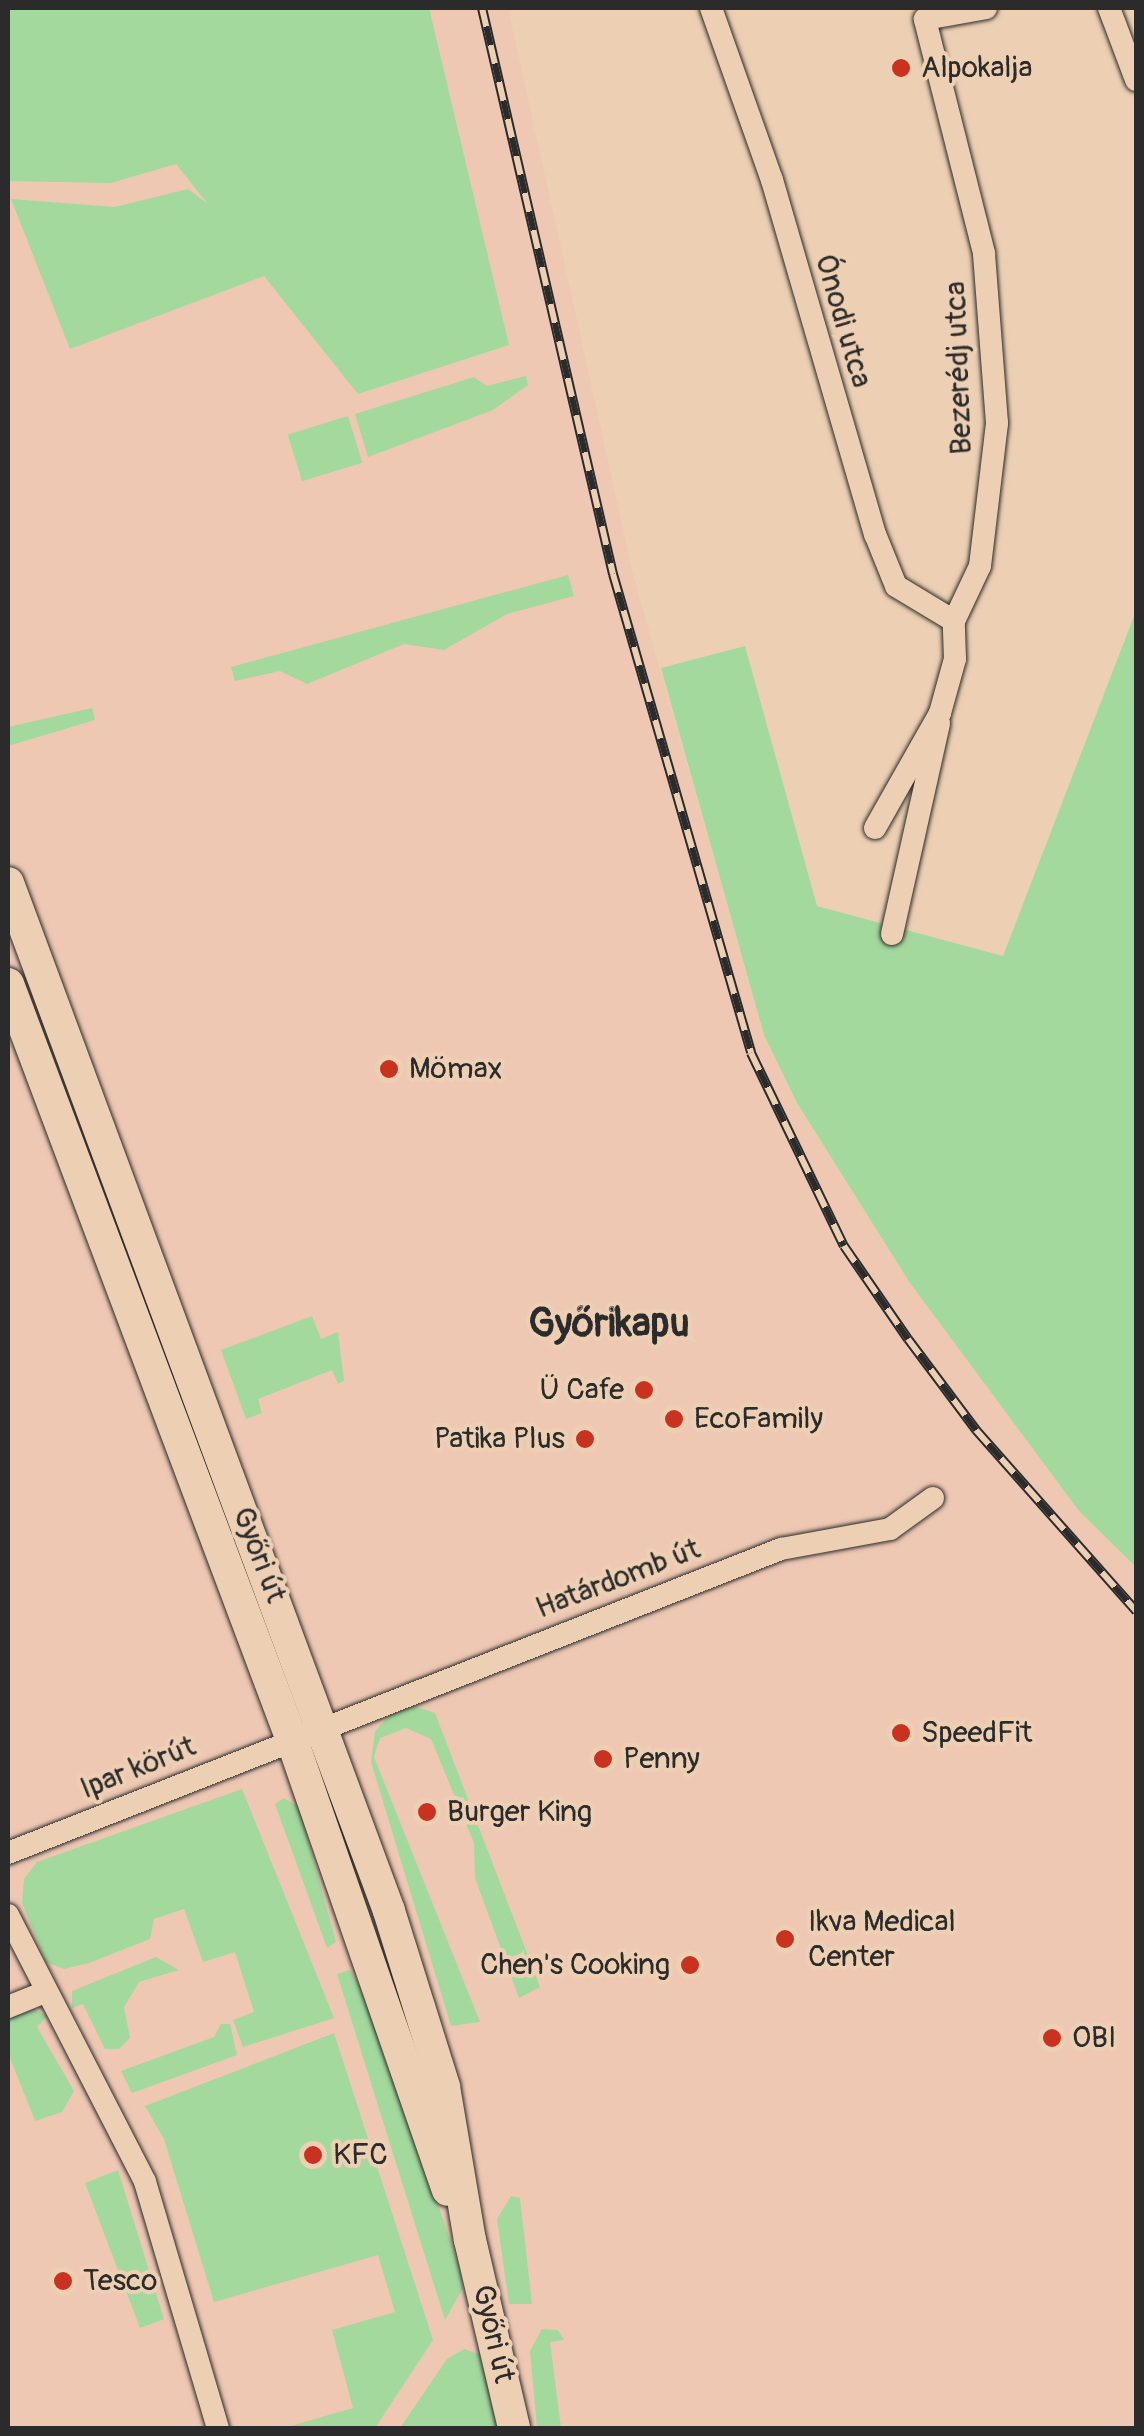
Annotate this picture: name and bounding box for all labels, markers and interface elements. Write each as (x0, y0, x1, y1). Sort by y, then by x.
place label: Alpokalja (921, 50, 1032, 86)
marker: Alpokalja (890, 57, 912, 79)
street label: Ónodi utca (807, 250, 879, 392)
street label: Bezerédj utca (938, 281, 980, 455)
place label: Mömax (409, 1051, 503, 1087)
marker: Mömax (378, 1058, 400, 1080)
district label: Győrikapu (528, 1300, 690, 1348)
place label: Ü Cafe (539, 1372, 624, 1408)
marker: Ü Cafe (633, 1379, 655, 1401)
place label: EcoFamily (694, 1401, 823, 1437)
marker: EcoFamily (663, 1408, 685, 1430)
place label: Patika Plus (434, 1421, 565, 1457)
marker: Patika Plus (574, 1428, 596, 1450)
street label: Győri út (224, 1502, 294, 1608)
street label: Határdomb út (531, 1531, 705, 1627)
place label: SpeedFit (921, 1715, 1032, 1751)
marker: SpeedFit (890, 1722, 912, 1744)
street label: Ipar körút (75, 1729, 201, 1807)
place label: Penny (623, 1741, 700, 1777)
marker: Penny (592, 1748, 614, 1770)
place label: Burger King (447, 1794, 592, 1830)
marker: Burger King (416, 1801, 438, 1823)
place label: Ikva Medical Center (808, 1904, 956, 1974)
marker: Ikva Medical Center (772, 1926, 798, 1952)
place label: Chen's Cooking (480, 1947, 670, 1983)
marker: Chen's Cooking (679, 1954, 701, 1976)
place label: OBI (1072, 2020, 1116, 2056)
marker: OBI (1041, 2027, 1063, 2049)
place label: KFC (333, 2137, 388, 2173)
marker: KFC (302, 2144, 324, 2166)
place label: Tesco (83, 2263, 157, 2299)
marker: Tesco (52, 2270, 74, 2292)
street label: Győri út (464, 2282, 522, 2386)

